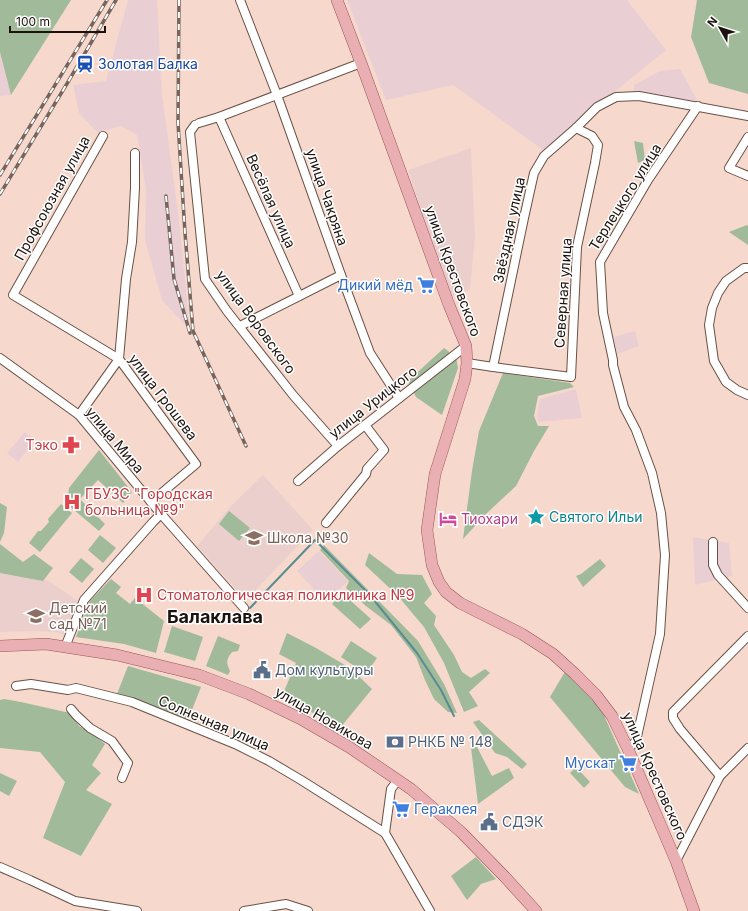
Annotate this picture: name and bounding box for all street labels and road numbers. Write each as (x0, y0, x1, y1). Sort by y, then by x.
street label: Профсоюзная улица (10, 133, 93, 263)
street label: Терлецкого улица (585, 140, 664, 253)
street label: улица Чакряна (303, 146, 352, 248)
street label: Весёлая улица (243, 151, 300, 250)
street label: Звёздная улица (489, 175, 528, 285)
street label: улица Крестовского (422, 203, 485, 339)
street label: Северная улица (550, 237, 575, 349)
street label: улица Воровского (213, 267, 300, 377)
street label: улица Грошева (125, 350, 201, 443)
street label: улица Урицкого (325, 362, 420, 441)
street label: улица Мира (83, 403, 148, 476)
street label: улица Новикова (272, 683, 376, 752)
street label: Солнечная улица (156, 691, 272, 754)
street label: улица Крестовского (620, 709, 691, 842)

